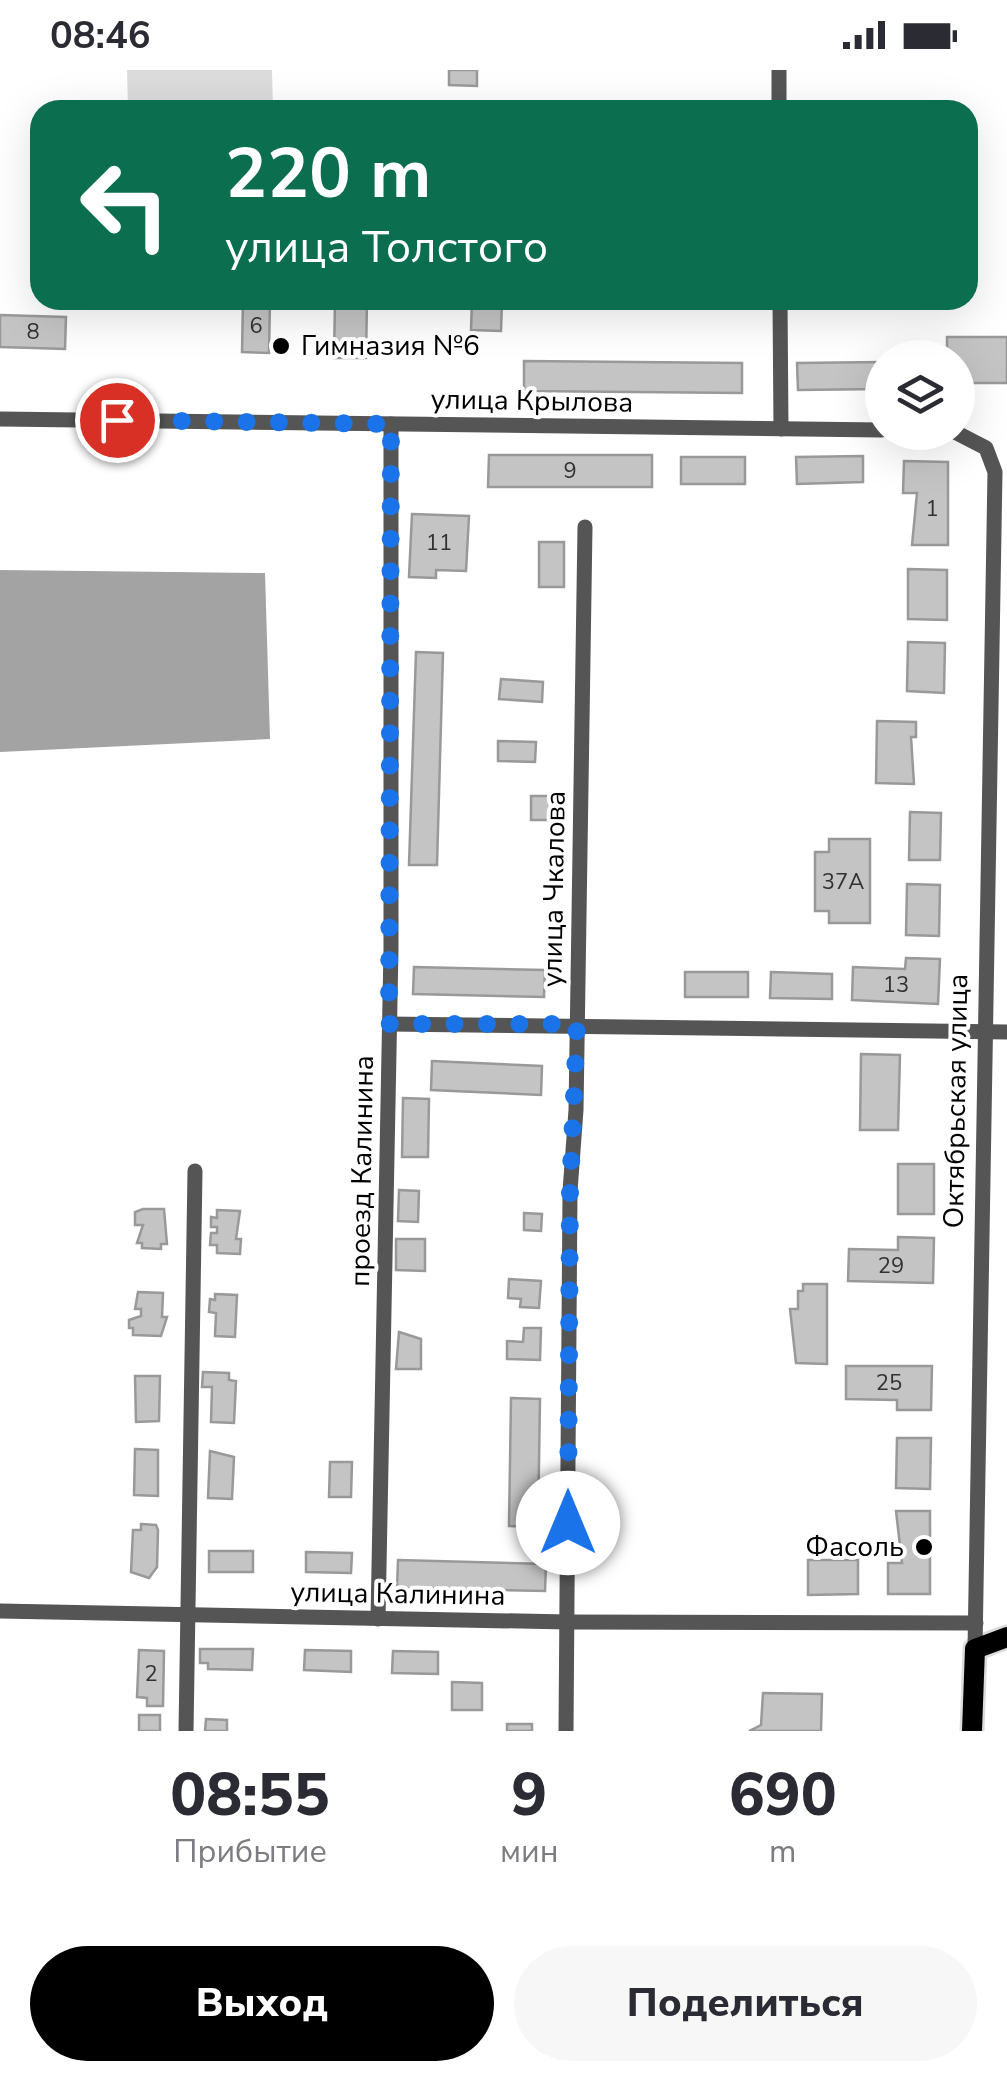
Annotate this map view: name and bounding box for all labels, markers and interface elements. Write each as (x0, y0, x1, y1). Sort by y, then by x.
text: 08:46 (50, 10, 151, 61)
text: 220 m (225, 126, 431, 222)
icon: left (60, 140, 190, 270)
text: улица Толстого (225, 217, 548, 278)
house number: 6 (249, 311, 263, 341)
house number: 8 (26, 317, 40, 347)
place label: Гимназия №6 (301, 327, 480, 365)
marker: Гимназия №6 (270, 335, 292, 357)
map controls (865, 340, 975, 450)
button: layers (865, 340, 975, 450)
pin (75, 378, 160, 463)
street label: улица Крылова (430, 380, 634, 422)
icon: arrive (90, 393, 145, 448)
house number: 9 (563, 456, 577, 486)
house number: 1 (925, 494, 939, 524)
house number: 11 (426, 528, 452, 558)
street label: улица Чкалова (533, 790, 575, 988)
house number: 37А (822, 867, 864, 897)
house number: 13 (883, 970, 909, 1000)
street label: Октябрьская улица (935, 973, 977, 1229)
street label: проезд Калинина (341, 1055, 383, 1287)
house number: 29 (878, 1251, 904, 1281)
house number: 25 (876, 1368, 902, 1398)
position arrow (516, 1471, 620, 1575)
place label: Фасоль (805, 1528, 904, 1566)
marker: Фасоль (913, 1536, 935, 1558)
street label: улица Калинина (290, 1573, 506, 1615)
house number: 2 (144, 1659, 158, 1689)
text: 08:55 (170, 1754, 330, 1836)
text: 9 (511, 1754, 547, 1836)
text: 690 (729, 1754, 837, 1836)
text: Прибытие (173, 1830, 327, 1873)
text: мин (500, 1830, 559, 1873)
text: m (769, 1830, 796, 1873)
button: Выход (30, 1946, 494, 2061)
button: Поделиться (514, 1946, 977, 2061)

